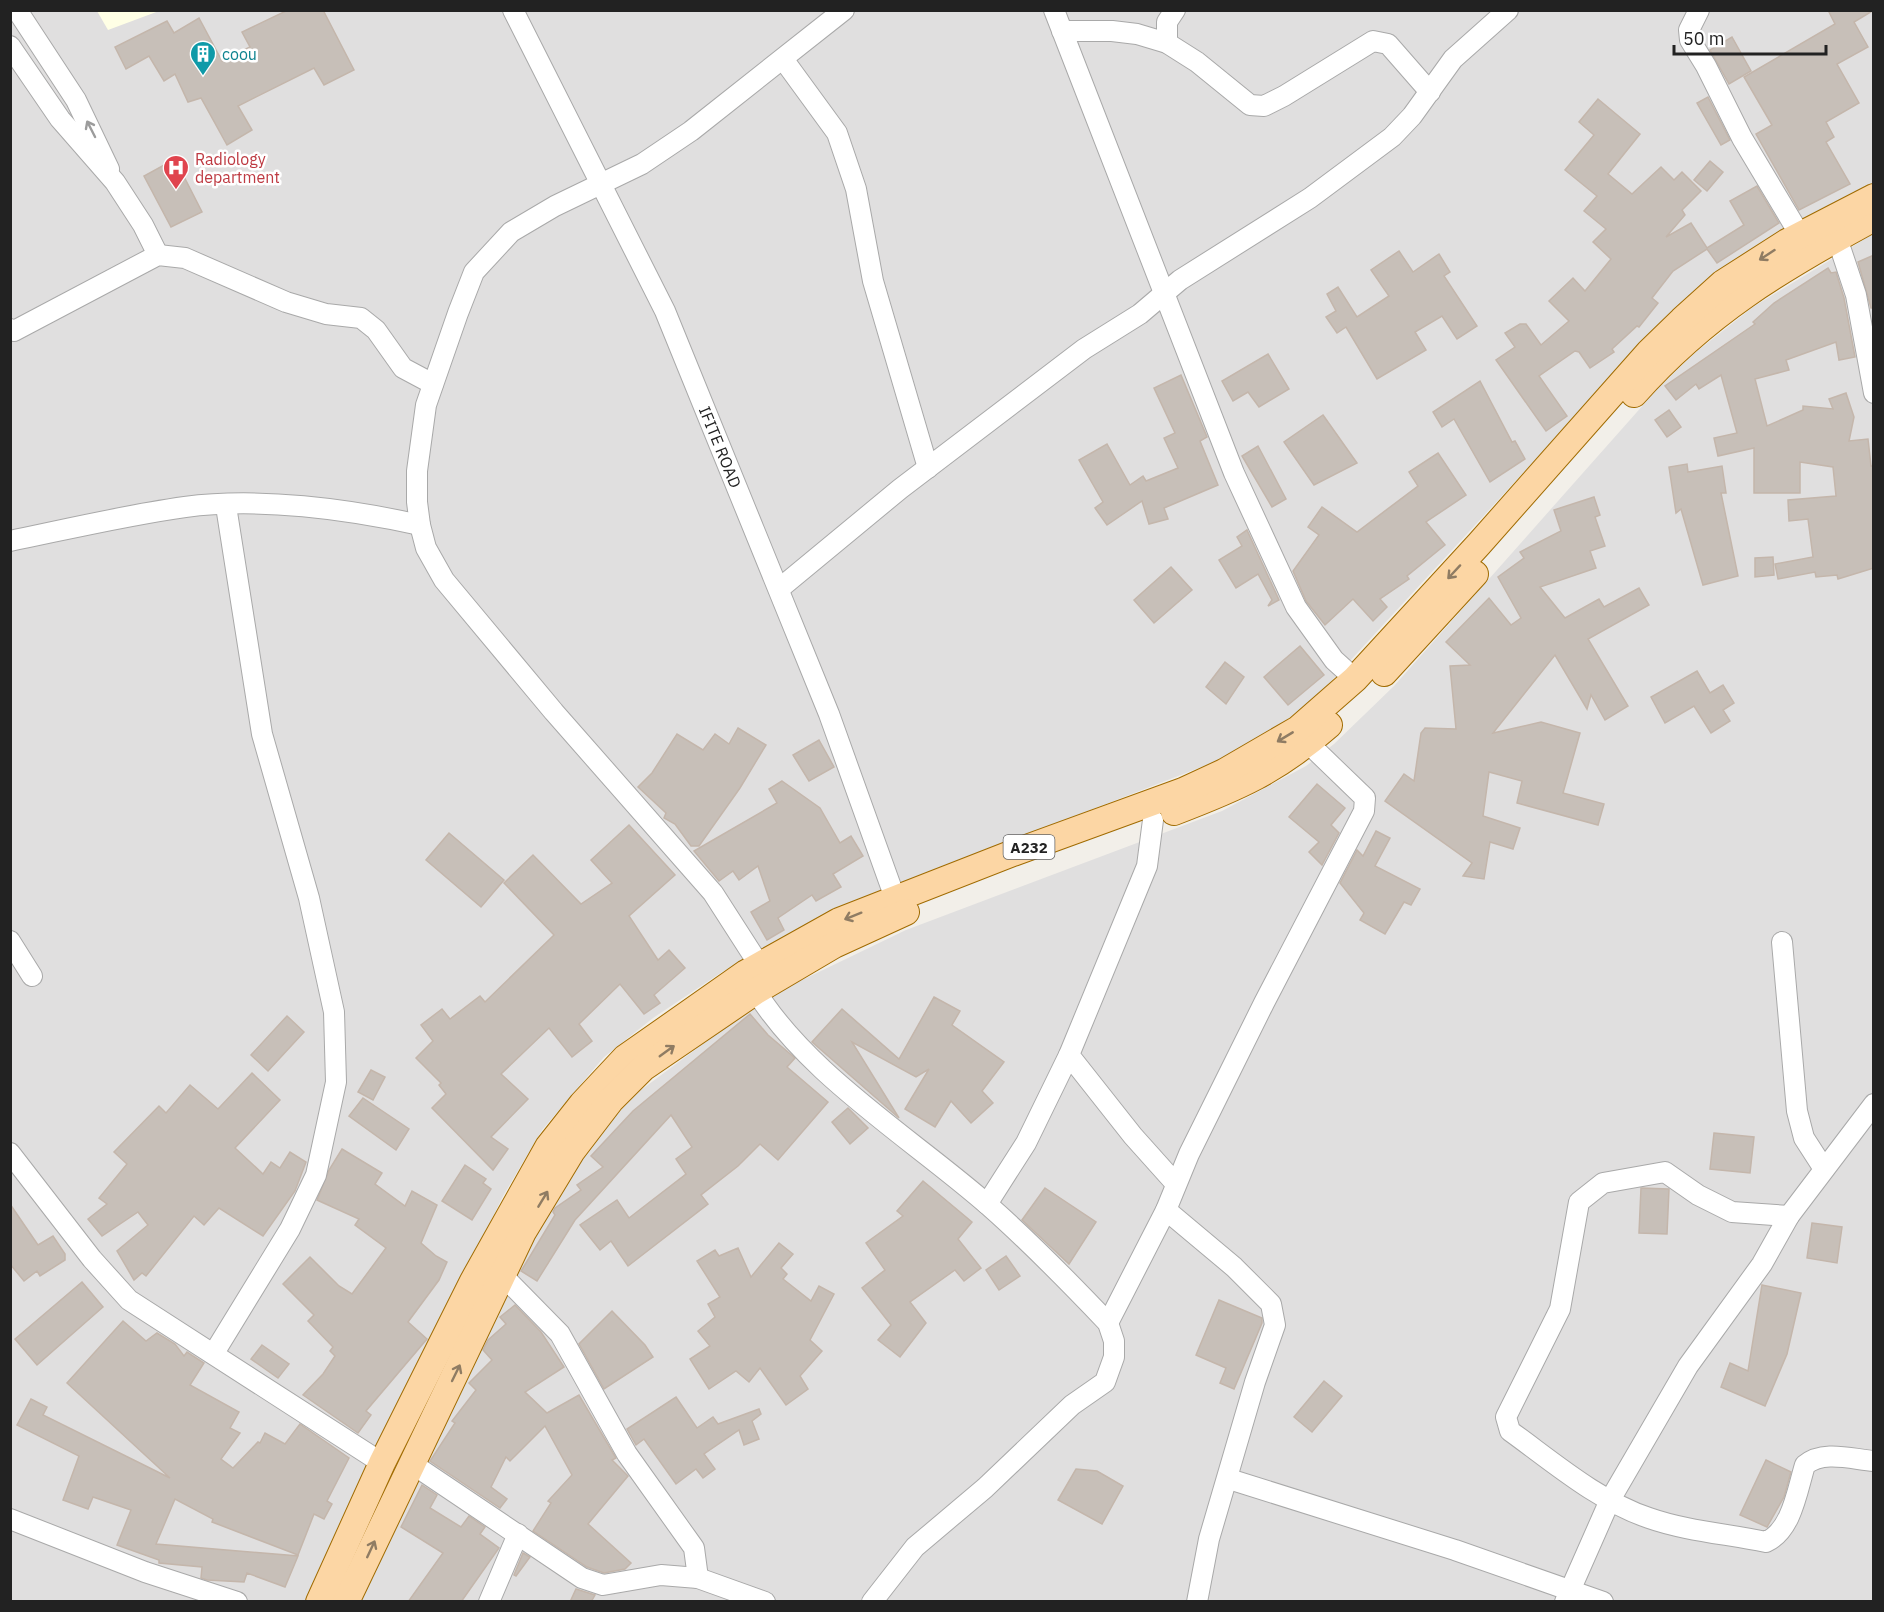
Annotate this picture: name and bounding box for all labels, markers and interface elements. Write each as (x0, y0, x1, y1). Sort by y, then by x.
scale bar (1674, 18, 1826, 56)
text: 50 m (1683, 27, 1725, 50)
building icon: coou (188, 39, 218, 77)
place label: coou (222, 44, 257, 64)
one-way arrow (84, 120, 96, 138)
place label: Radiology department (195, 149, 280, 187)
hospital icon: Radiology department (161, 153, 191, 191)
one-way arrow (1759, 249, 1776, 261)
street label: IFITE ROAD (695, 403, 746, 491)
one-way arrow (1447, 564, 1461, 579)
one-way arrow (1277, 731, 1294, 743)
road number: A232 (1004, 835, 1054, 859)
one-way arrow (845, 911, 863, 922)
one-way arrow (659, 1045, 675, 1057)
one-way arrow (537, 1191, 549, 1208)
one-way arrow (450, 1364, 462, 1382)
one-way arrow (365, 1540, 377, 1558)

